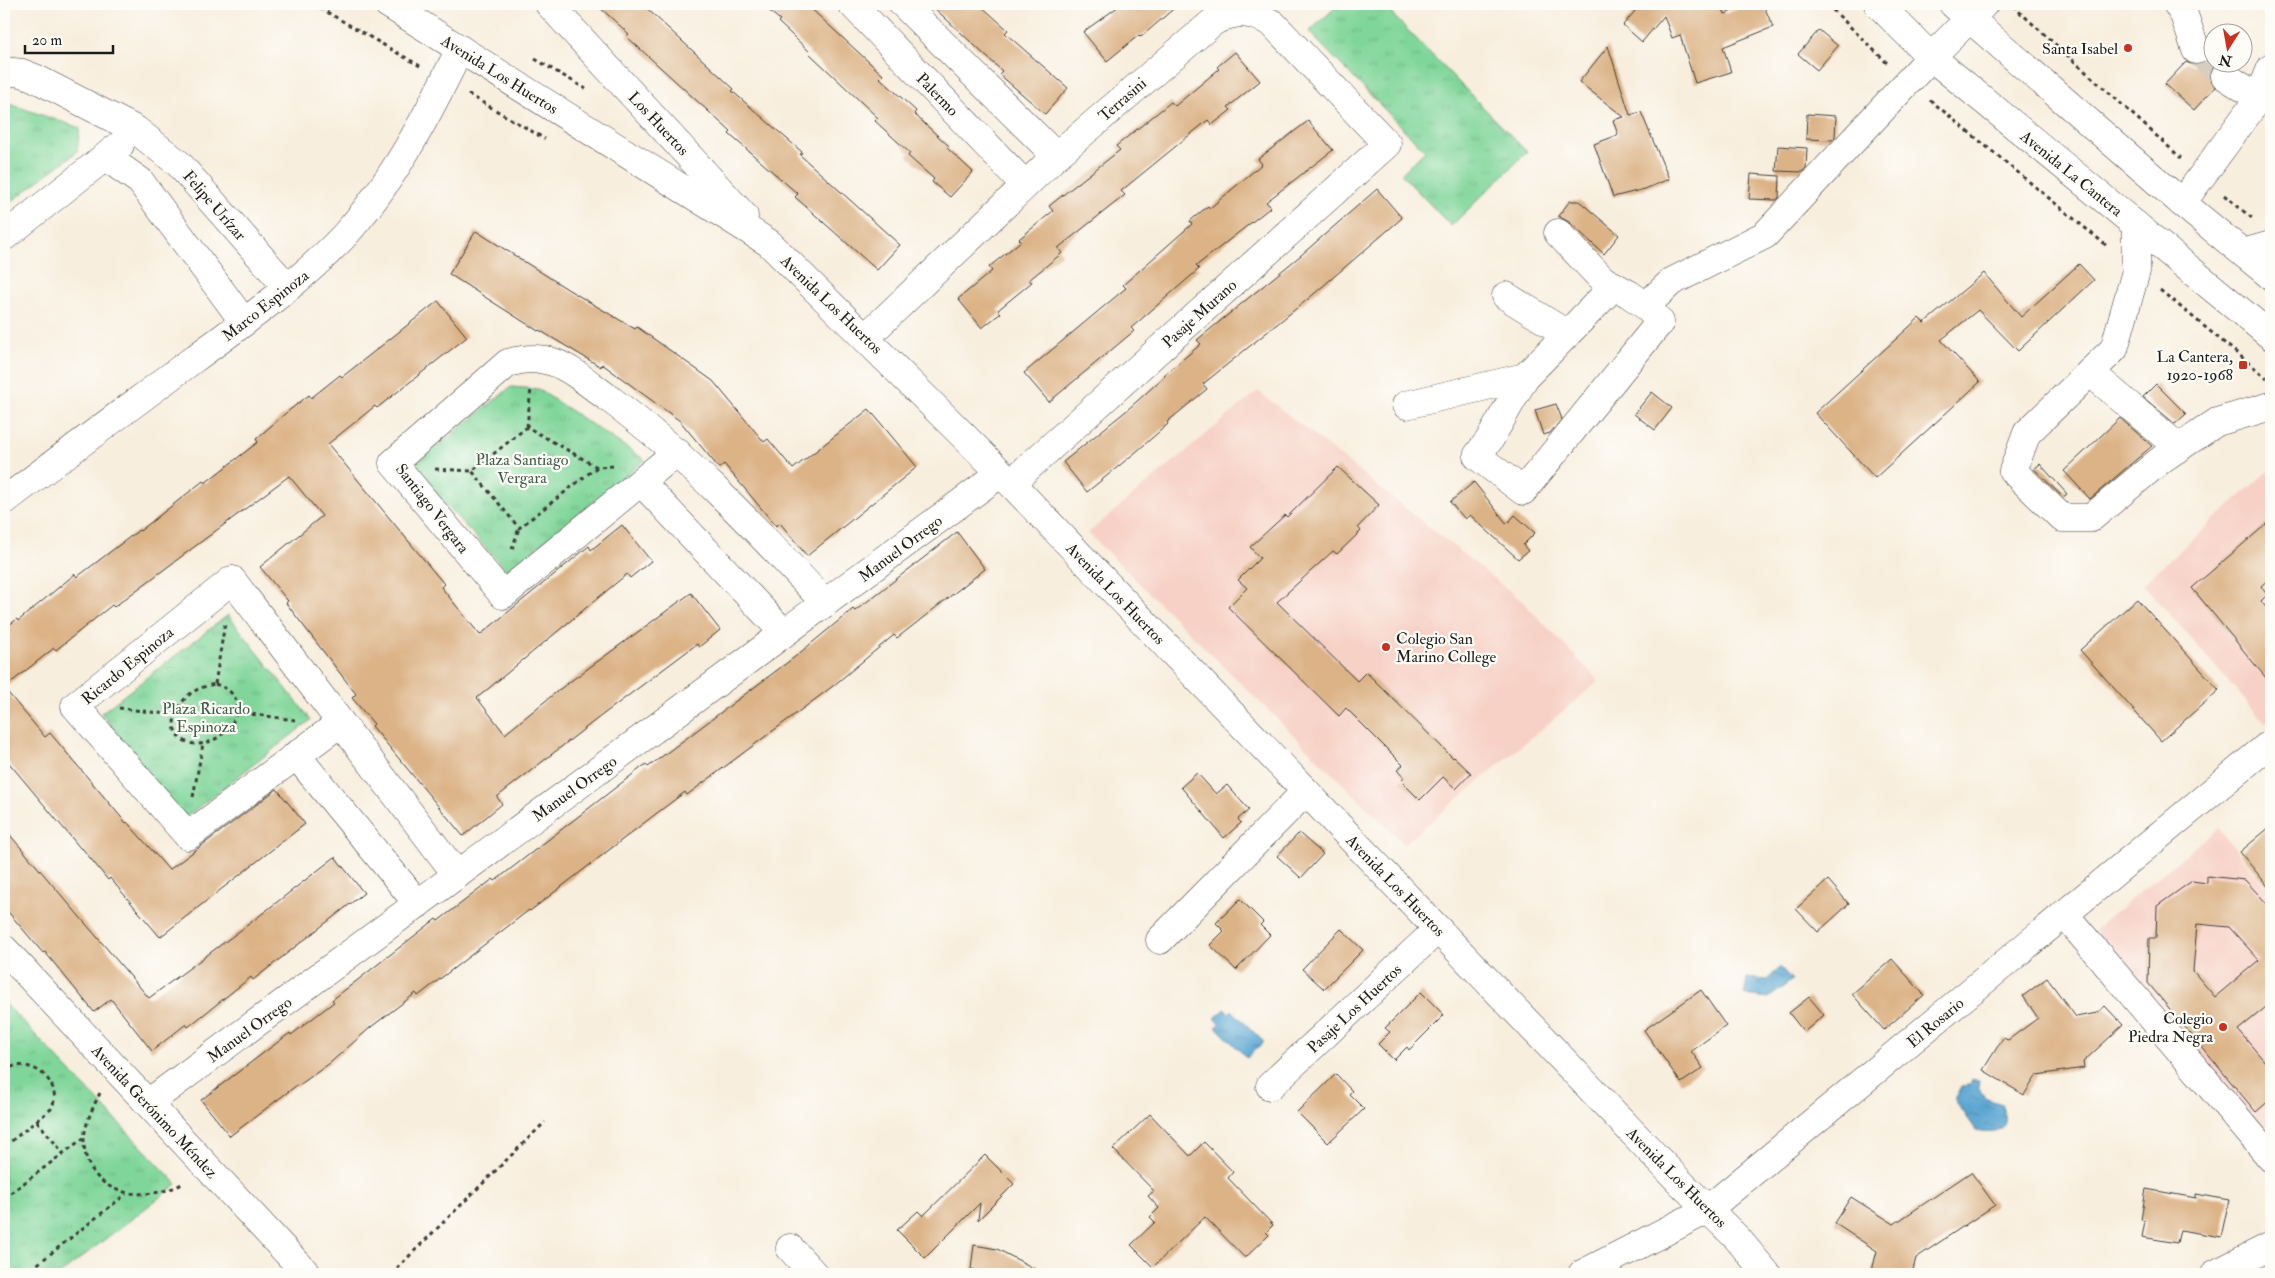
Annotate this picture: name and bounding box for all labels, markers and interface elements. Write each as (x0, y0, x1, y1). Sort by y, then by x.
scale bar (25, 22, 112, 54)
north arrow (2202, 22, 2252, 72)
street label: Avenida Los Huertos (437, 30, 562, 119)
text: 20 m (32, 31, 62, 50)
place label: Santa Isabel (2042, 39, 2118, 59)
marker: Santa Isabel (2122, 42, 2134, 54)
text: N (2217, 51, 2234, 70)
street label: Palermo (912, 69, 963, 121)
street label: Terrasini (1094, 73, 1151, 126)
street label: Los Huertos (624, 87, 693, 160)
street label: Avenida La Cantera (2015, 126, 2127, 221)
street label: Felipe Urízar (178, 167, 250, 245)
street label: Avenida Los Huertos (775, 250, 886, 358)
street label: Marco Espinoza (218, 265, 314, 347)
street label: Pasaje Murano (1158, 275, 1241, 352)
place label: La Cantera, 1920-1968 (2157, 347, 2233, 385)
marker: La Cantera, 1920-1968 (2237, 359, 2249, 371)
park label: Plaza Santiago Vergara (476, 450, 569, 488)
street label: Santiago Vergara (391, 460, 474, 558)
street label: Manuel Orrego (855, 511, 947, 587)
street label: Avenida Los Huertos (1061, 538, 1169, 649)
street label: Ricardo Espinoza (77, 622, 179, 710)
place label: Colegio San Marino College (1396, 629, 1497, 667)
marker: Colegio San Marino College (1380, 641, 1392, 653)
park label: Plaza Ricardo Espinoza (162, 699, 250, 738)
street label: Manuel Orrego (528, 751, 621, 826)
street label: Avenida Los Huertos (1341, 830, 1449, 941)
street label: Pasaje Los Huertos (1303, 960, 1406, 1058)
street label: Manuel Orrego (203, 992, 296, 1067)
street label: El Rosario (1903, 993, 1968, 1052)
place label: Colegio Piedra Negra (2128, 1009, 2213, 1047)
marker: Colegio Piedra Negra (2217, 1021, 2229, 1033)
street label: Avenida Gerónimo Méndez (86, 1040, 222, 1183)
street label: Avenida Los Huertos (1621, 1123, 1731, 1232)

